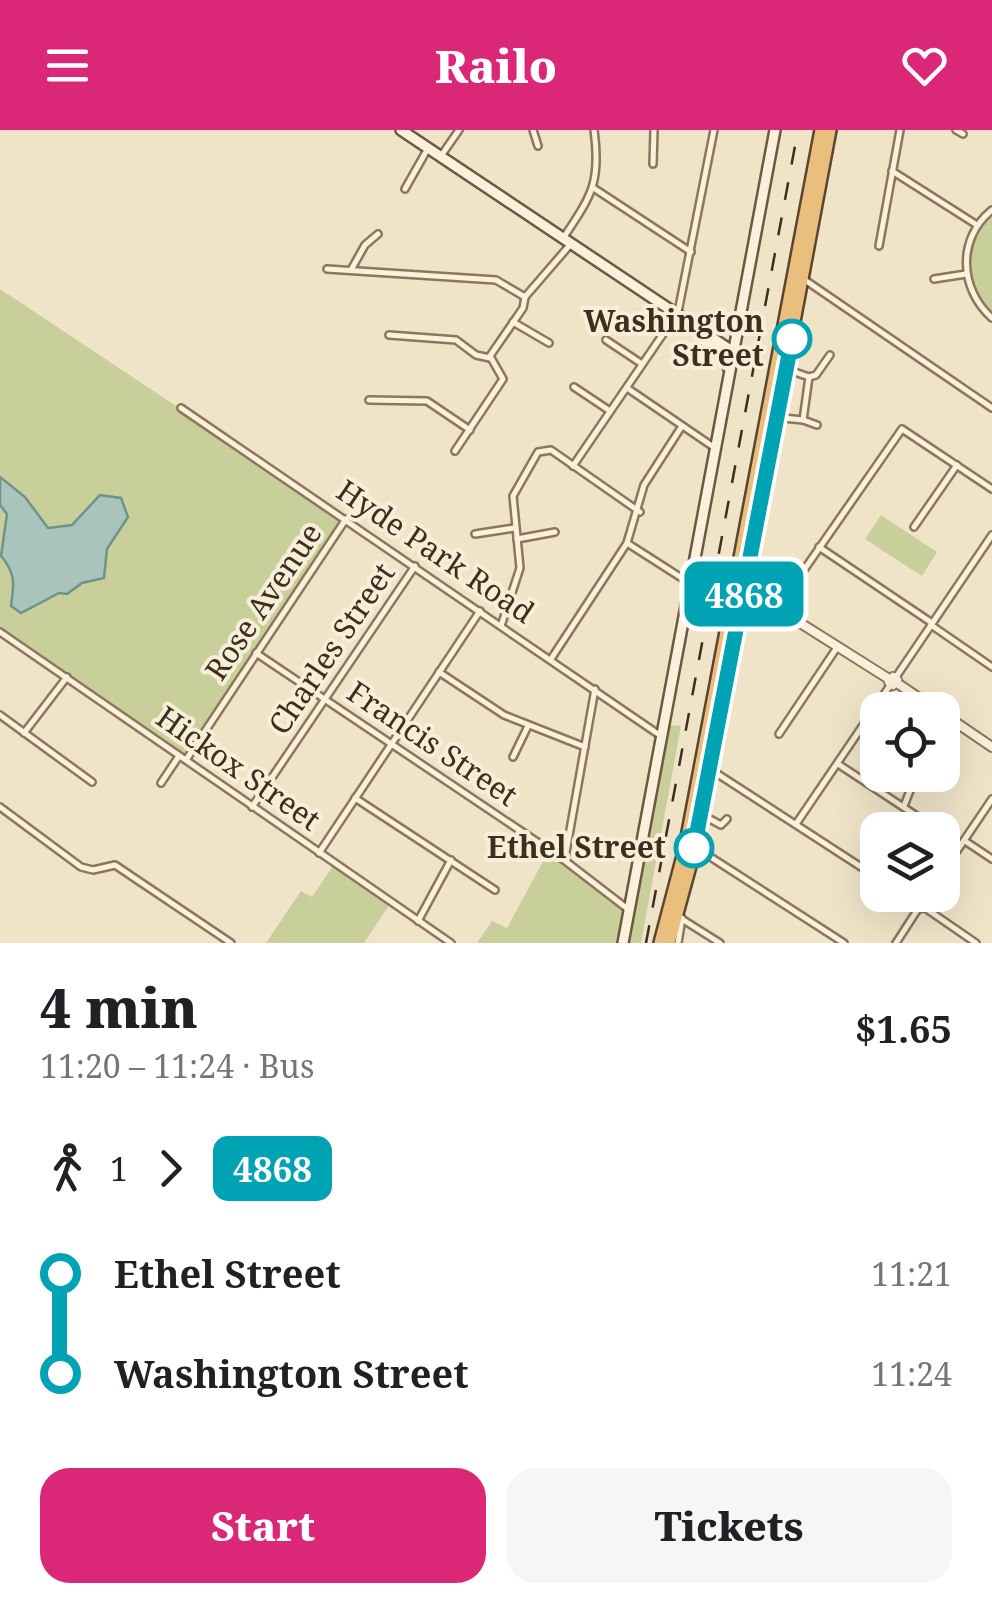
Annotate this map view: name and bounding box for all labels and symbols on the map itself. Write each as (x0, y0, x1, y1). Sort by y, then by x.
place label: Washington Street (584, 300, 764, 375)
marker: Washington Street (773, 320, 811, 358)
street label: Hyde Park Road (329, 470, 543, 632)
street label: Rose Avenue (195, 514, 331, 688)
street label: Charles Street (258, 554, 403, 742)
line badge: 4868 (674, 562, 814, 626)
street label: Francis Street (340, 671, 526, 815)
street label: Hickox Street (149, 696, 329, 839)
place label: Ethel Street (487, 826, 666, 867)
marker: Ethel Street (675, 829, 713, 867)

